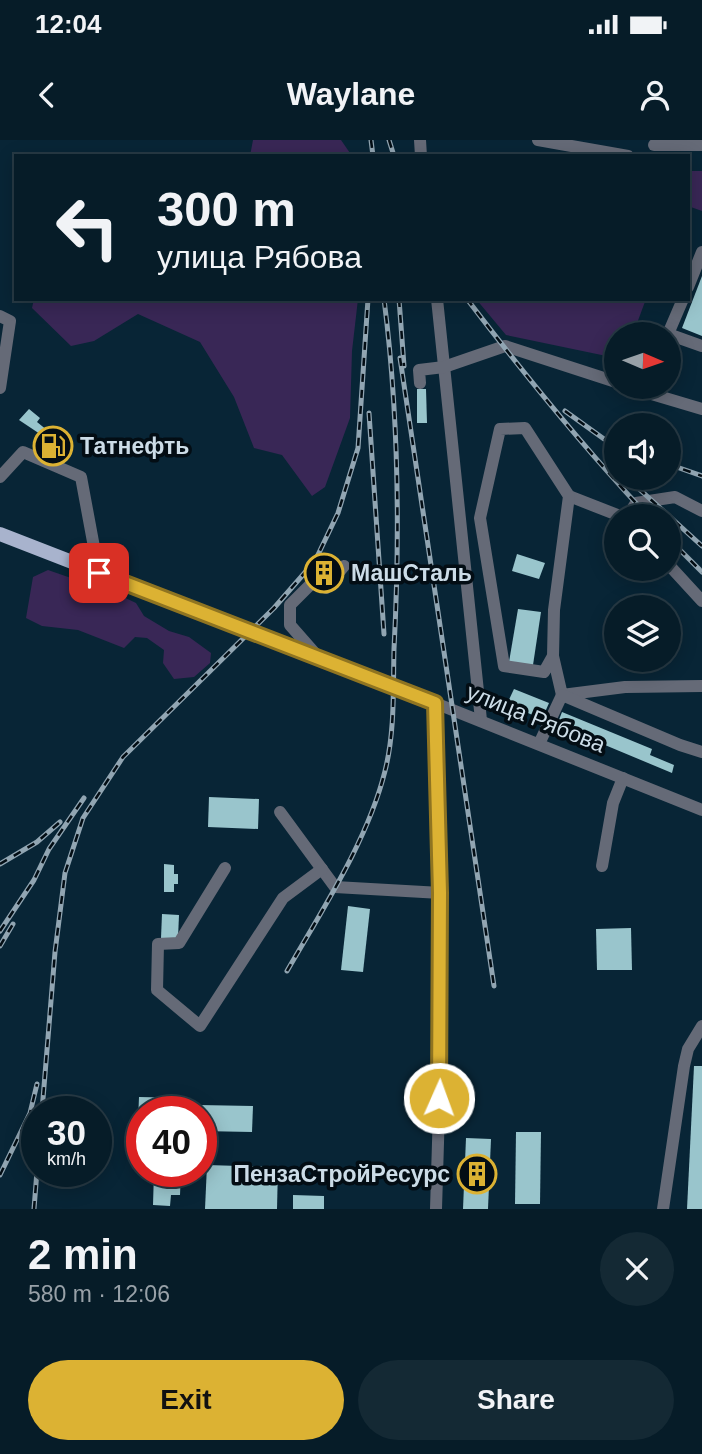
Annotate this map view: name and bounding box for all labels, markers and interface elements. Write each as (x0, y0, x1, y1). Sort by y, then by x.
text: 12:04 (35, 9, 102, 39)
icon: back (28, 76, 66, 114)
text: Waylane (287, 76, 415, 112)
icon: person (636, 76, 674, 114)
icon: left (42, 182, 133, 273)
text: 300 m (157, 182, 296, 236)
text: улица Рябова (157, 239, 362, 275)
north arrow (604, 322, 681, 399)
map controls (604, 322, 681, 672)
button: sound (604, 413, 681, 490)
fuel station icon: Татнефть (32, 425, 74, 467)
place label: Татнефть (80, 433, 189, 459)
button: search (604, 504, 681, 581)
pin (69, 543, 129, 603)
building icon: МашСталь (303, 552, 345, 594)
icon: arrive (80, 554, 118, 592)
place label: МашСталь (351, 560, 472, 586)
button: layers (604, 595, 681, 672)
street label: улица Рябова (463, 678, 609, 758)
position arrow (402, 1061, 476, 1135)
speed limit sign: 40 (126, 1096, 217, 1187)
text: 30 (47, 1113, 86, 1152)
text: km/h (47, 1149, 86, 1169)
building icon: ПензаСтройРесурс (456, 1153, 498, 1195)
place label: ПензаСтройРесурс (233, 1161, 450, 1187)
text: 2 min (28, 1231, 138, 1278)
button: close (600, 1232, 674, 1306)
text: 580 m · 12:06 (28, 1281, 170, 1307)
button: Exit (28, 1360, 344, 1440)
button: Share (358, 1360, 674, 1440)

